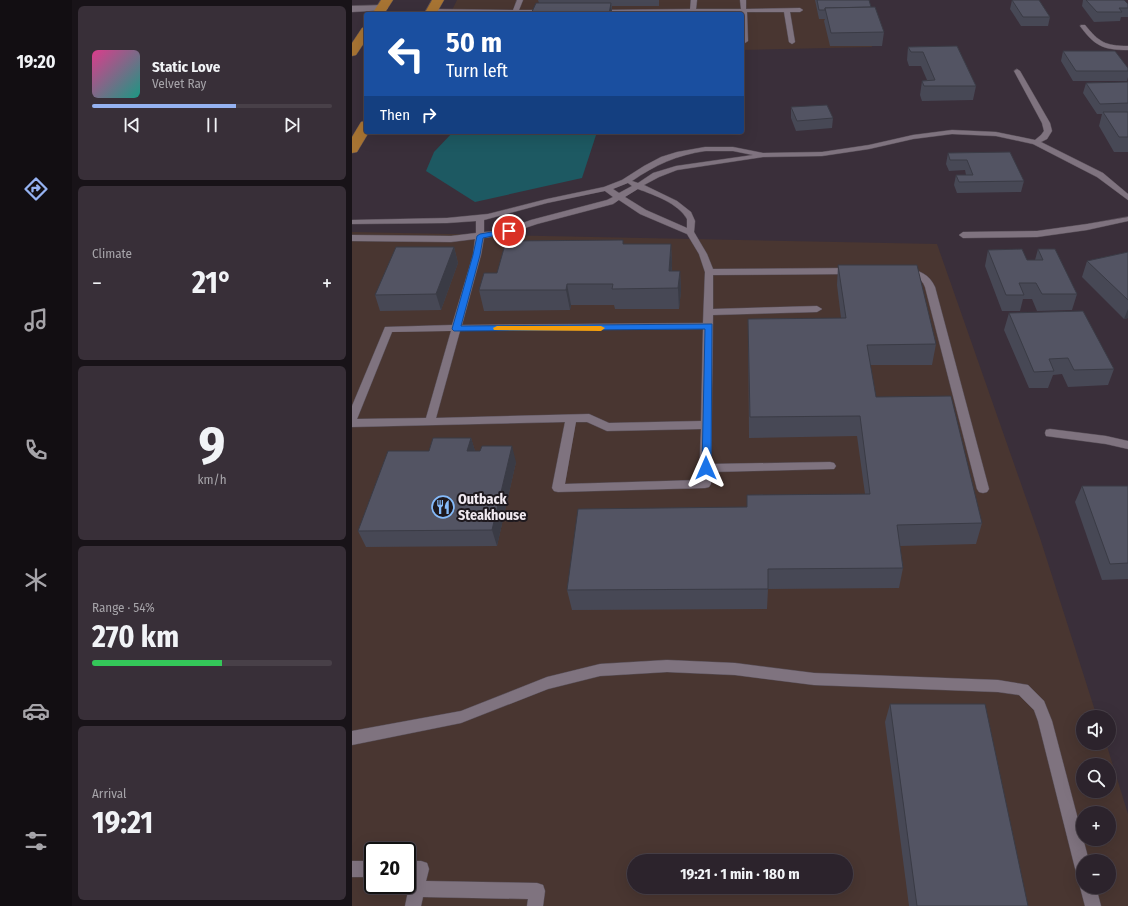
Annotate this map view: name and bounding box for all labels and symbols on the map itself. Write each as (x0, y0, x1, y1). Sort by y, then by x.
pin (492, 214, 526, 248)
position arrow (685, 447, 727, 489)
place label: Outback Steakhouse (458, 491, 526, 524)
restaurant icon: Outback Steakhouse (430, 494, 456, 520)
speed limit sign: 20 (364, 842, 416, 894)

